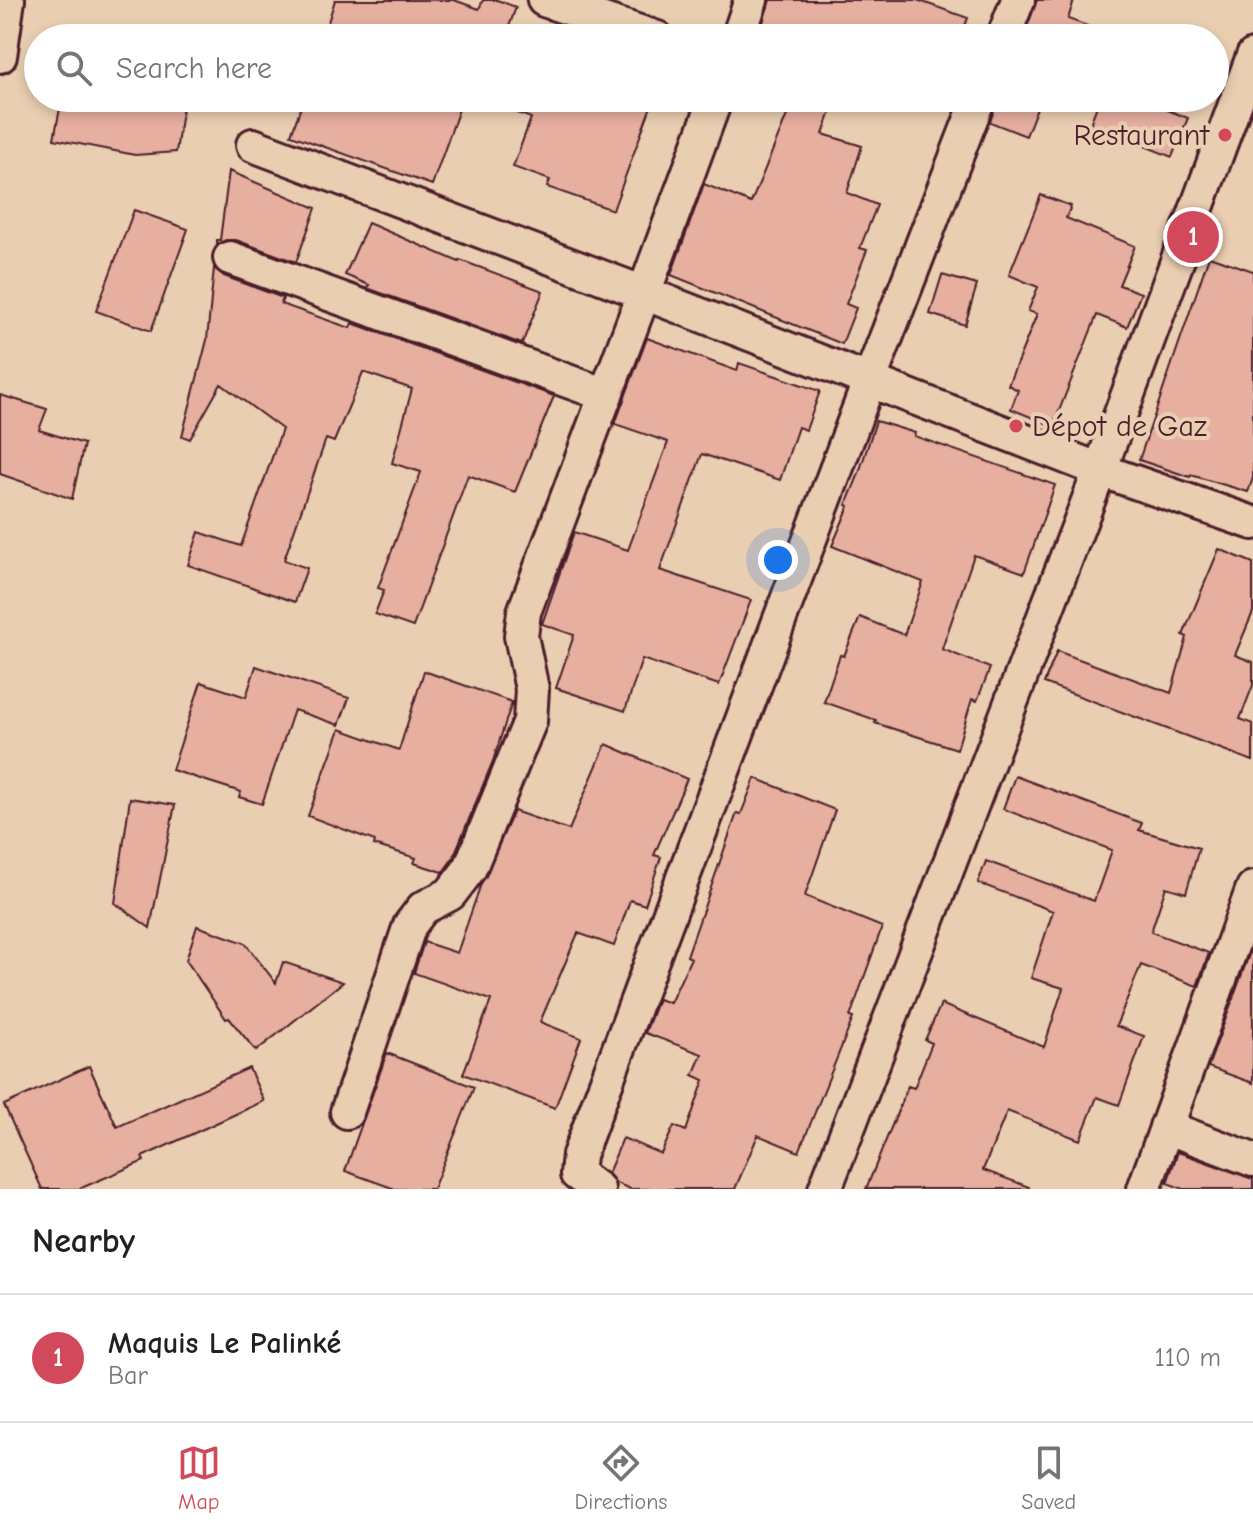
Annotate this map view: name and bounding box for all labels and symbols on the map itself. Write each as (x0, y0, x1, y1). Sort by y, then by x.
place label: Restaurant (1073, 118, 1210, 153)
marker: Restaurant (1216, 126, 1234, 144)
pin: 1 (1167, 207, 1219, 267)
place label: Dépot de Gaz (1032, 409, 1207, 444)
marker: Dépot de Gaz (1007, 417, 1025, 435)
your location (758, 540, 798, 580)

